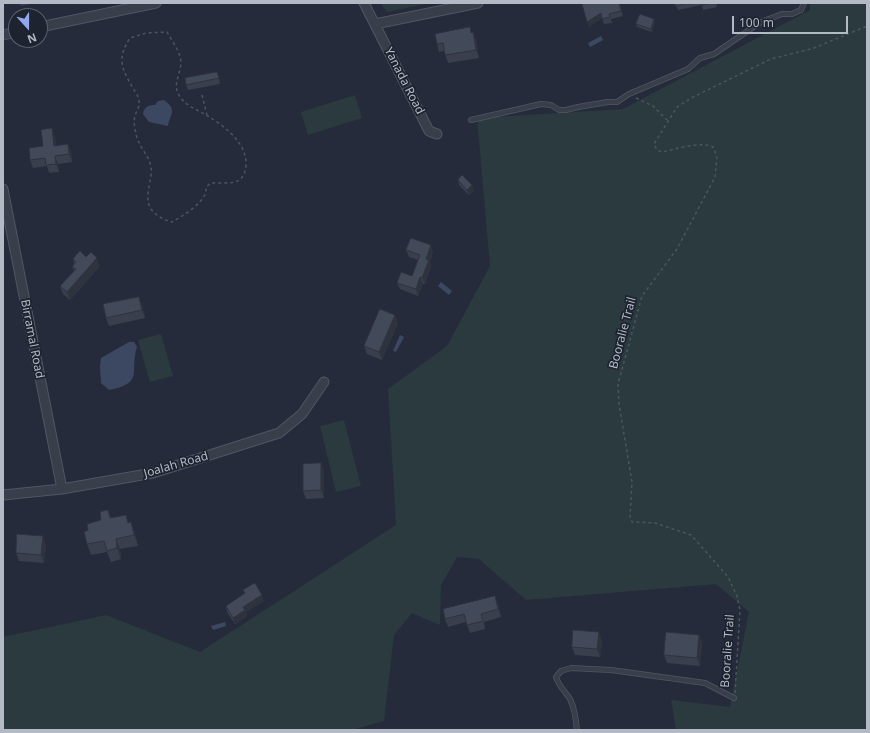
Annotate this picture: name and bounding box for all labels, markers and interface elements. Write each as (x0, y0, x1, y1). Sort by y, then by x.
north arrow (8, 8, 48, 48)
scale bar (734, 8, 850, 34)
text: 100 m (739, 14, 774, 31)
text: N (25, 30, 39, 47)
street label: Yanada Road (381, 45, 427, 117)
street label: Booralie Trail (607, 296, 639, 370)
street label: Birramal Road (17, 298, 47, 380)
street label: Joalah Road (142, 449, 210, 481)
street label: Booralie Trail (718, 614, 738, 688)

